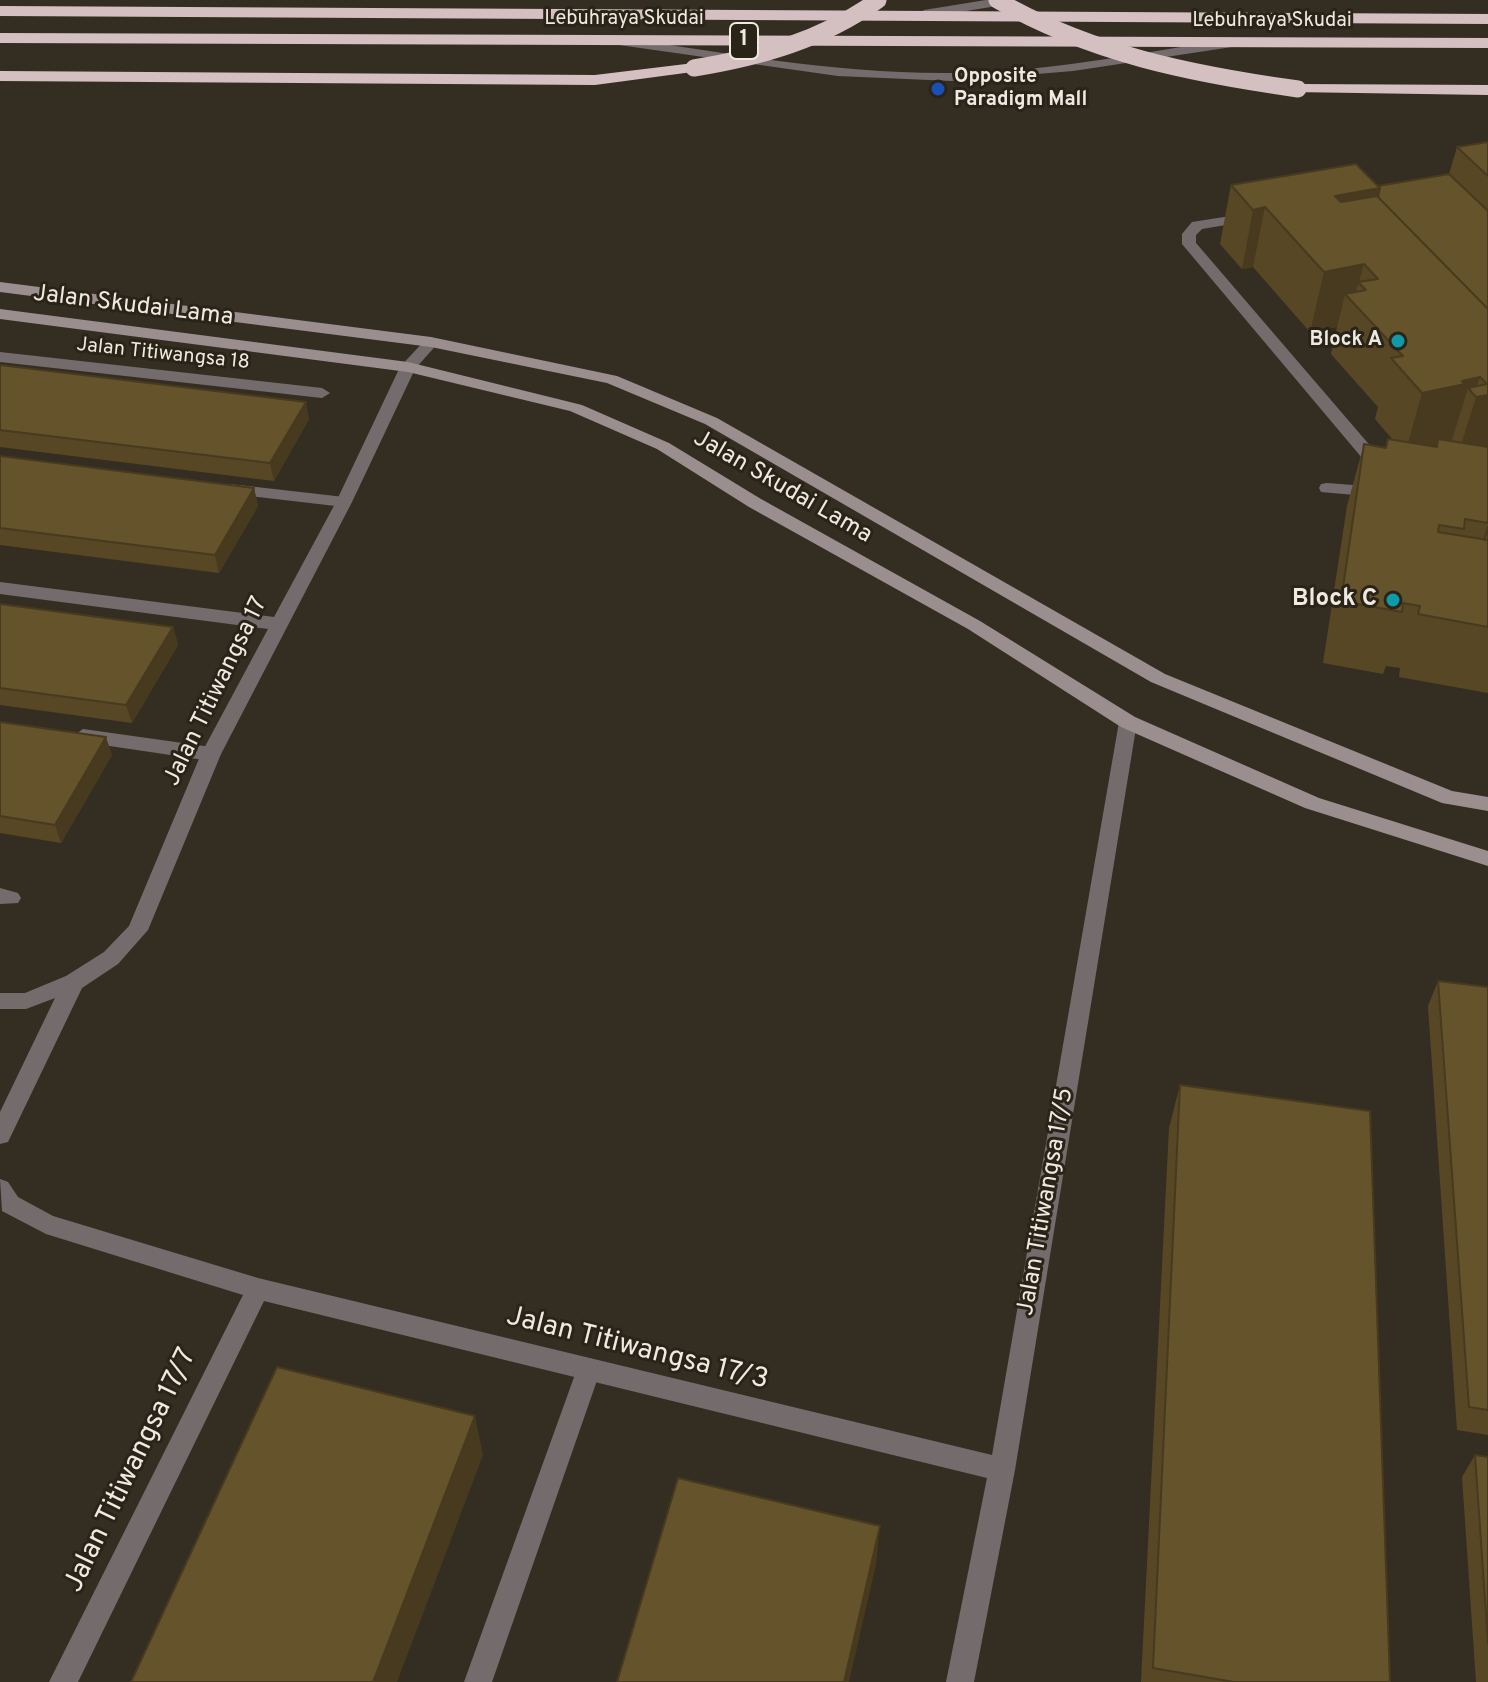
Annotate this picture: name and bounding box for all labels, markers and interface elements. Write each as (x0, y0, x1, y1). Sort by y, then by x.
street label: Lebuhraya Skudai (544, 8, 704, 32)
street label: Lebuhraya Skudai (1192, 10, 1352, 34)
road number: 1 (730, 23, 758, 59)
place label: Opposite Paradigm Mall (954, 66, 1087, 113)
marker: Opposite Paradigm Mall (929, 80, 947, 98)
street label: Jalan Skudai Lama (31, 280, 235, 334)
place label: Block A (1310, 329, 1382, 353)
marker: Block A (1389, 332, 1407, 350)
street label: Jalan Titiwangsa 18 (75, 334, 251, 376)
street label: Jalan Skudai Lama (688, 425, 876, 551)
place label: Block C (1292, 586, 1377, 614)
marker: Block C (1384, 591, 1402, 609)
street label: Jalan Titiwangsa 17 (159, 593, 275, 791)
street label: Jalan Titiwangsa 17/5 (1013, 1086, 1081, 1318)
street label: Jalan Titiwangsa 17/3 (503, 1301, 771, 1399)
street label: Jalan Titiwangsa 17/7 (58, 1344, 206, 1598)

